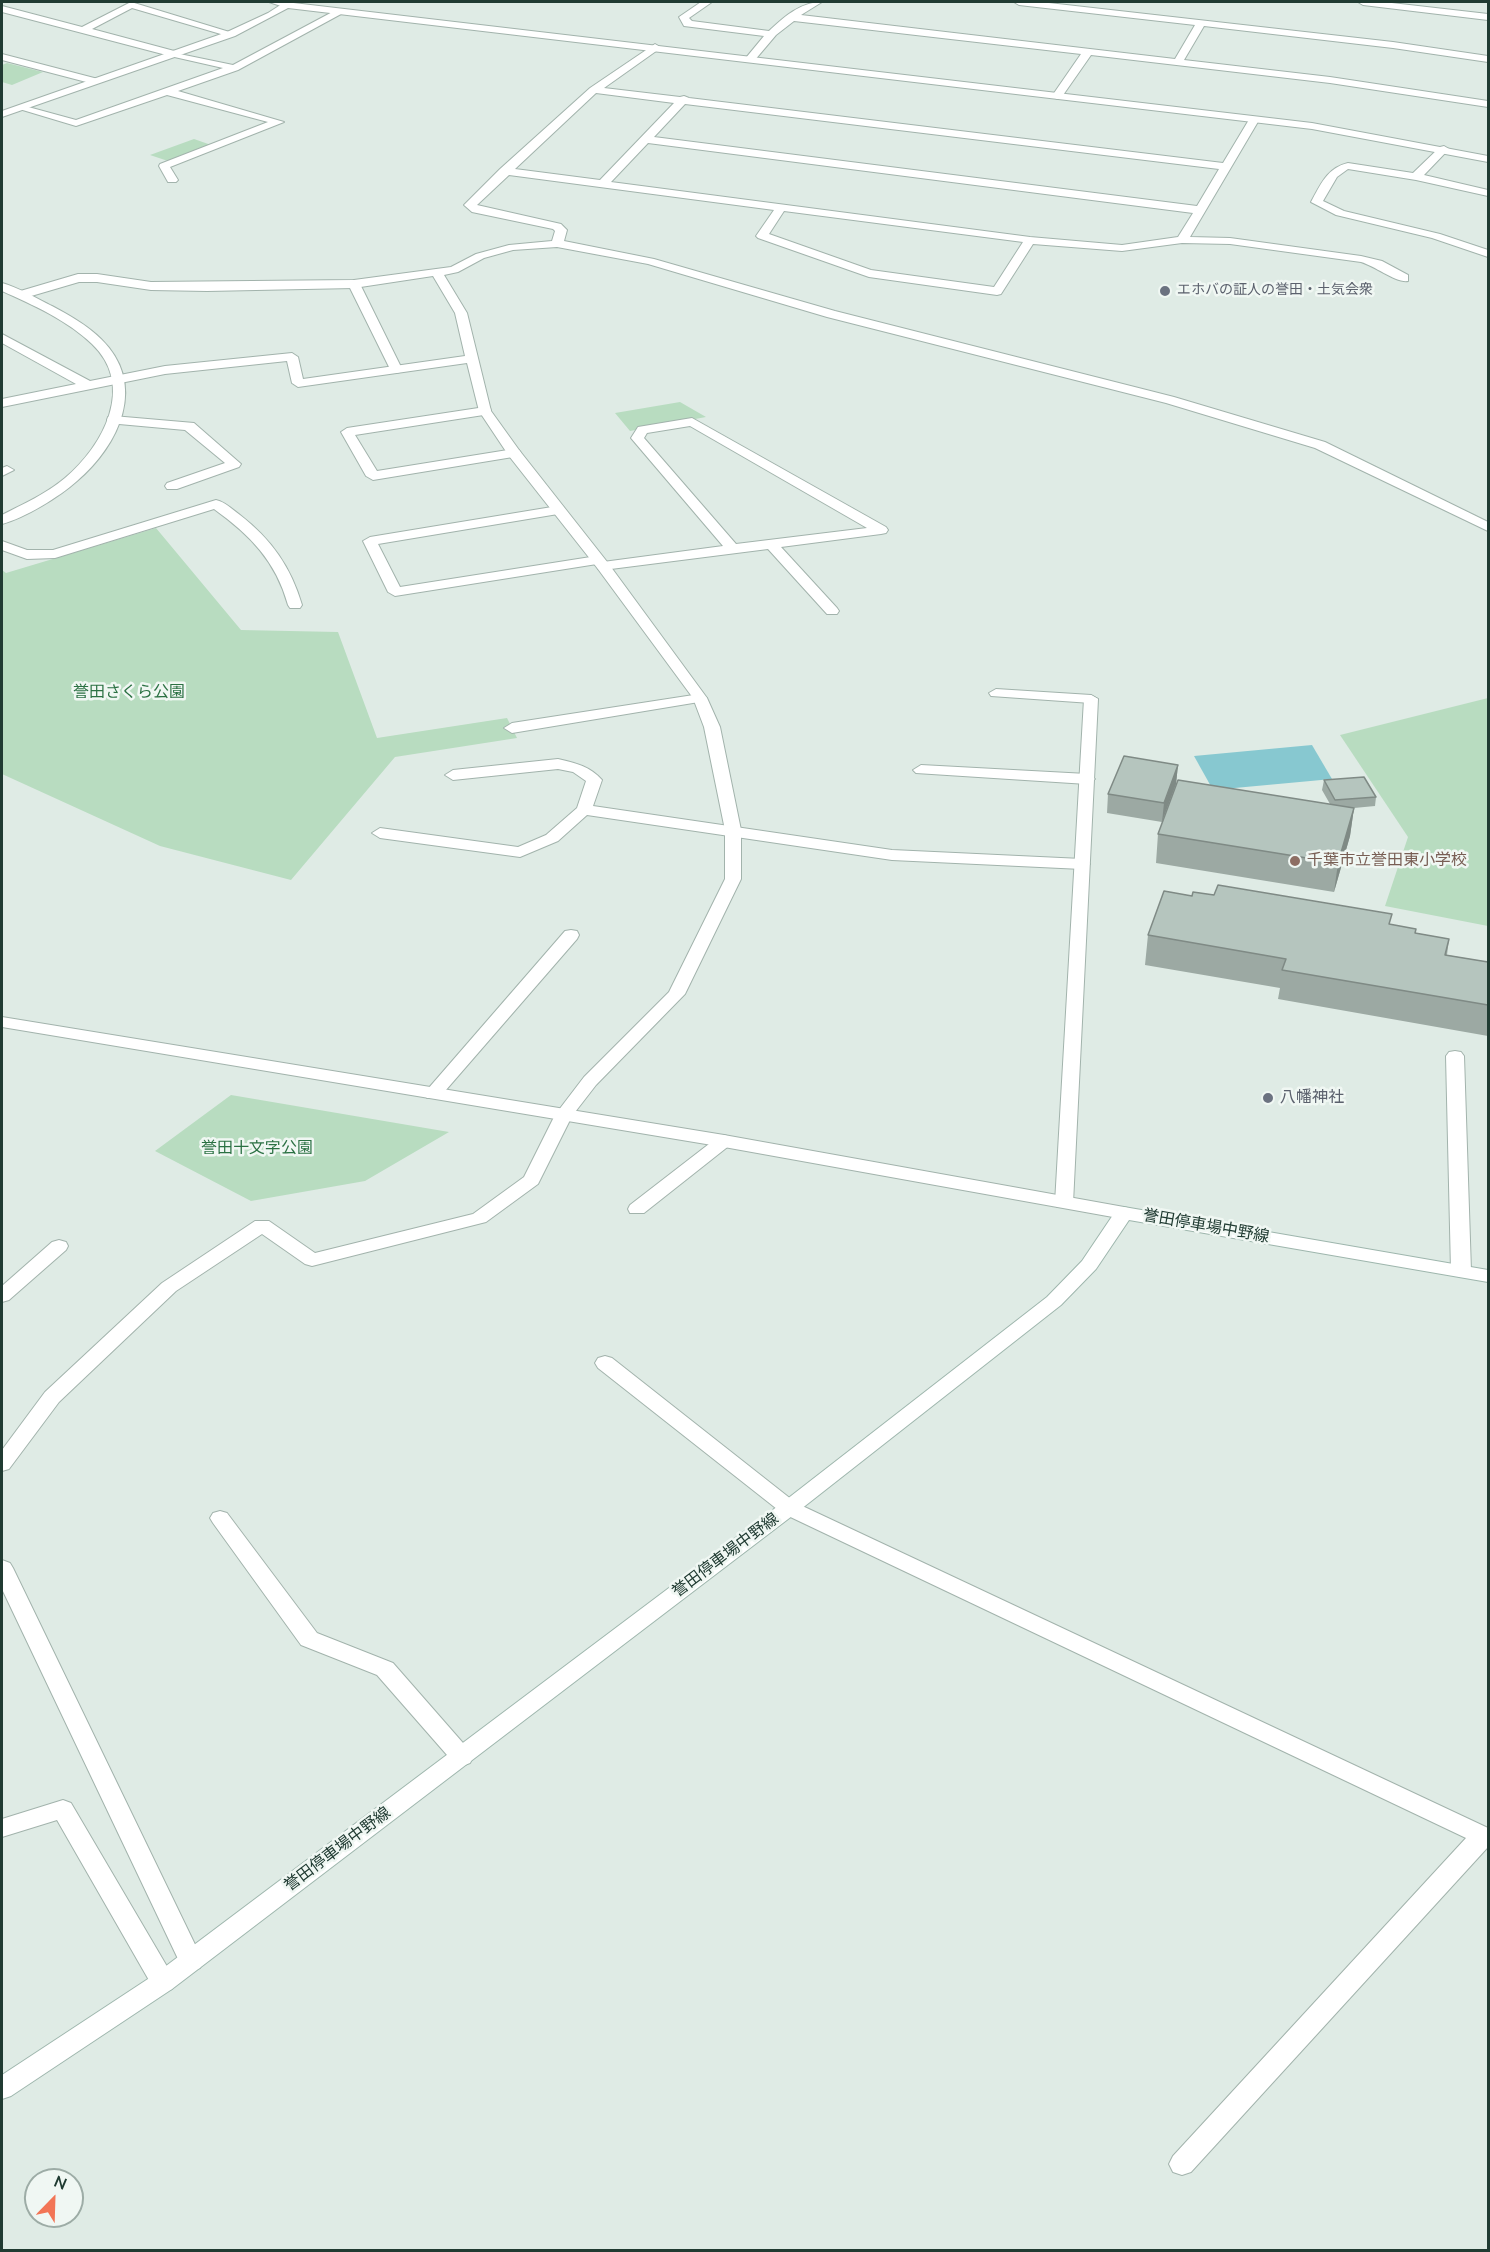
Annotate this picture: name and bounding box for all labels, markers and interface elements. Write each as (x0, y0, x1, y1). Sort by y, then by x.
place label: エホバの証人の誉田・土気会衆 (1177, 283, 1373, 299)
marker: エホバの証人の誉田・土気会衆 (1158, 284, 1172, 298)
park label: 誉田さくら公園 (73, 683, 185, 703)
place label: 千葉市立誉田東小学校 (1307, 851, 1467, 871)
marker: 千葉市立誉田東小学校 (1288, 854, 1302, 868)
place label: 八幡神社 (1280, 1088, 1344, 1108)
marker: 八幡神社 (1261, 1091, 1275, 1105)
park label: 誉田十文字公園 (201, 1139, 313, 1159)
street label: 誉田停車場中野線 (1141, 1206, 1271, 1248)
street label: 誉田停車場中野線 (669, 1510, 783, 1602)
street label: 誉田停車場中野線 (281, 1804, 395, 1896)
north arrow (24, 2168, 84, 2228)
text: N (50, 2171, 70, 2196)

